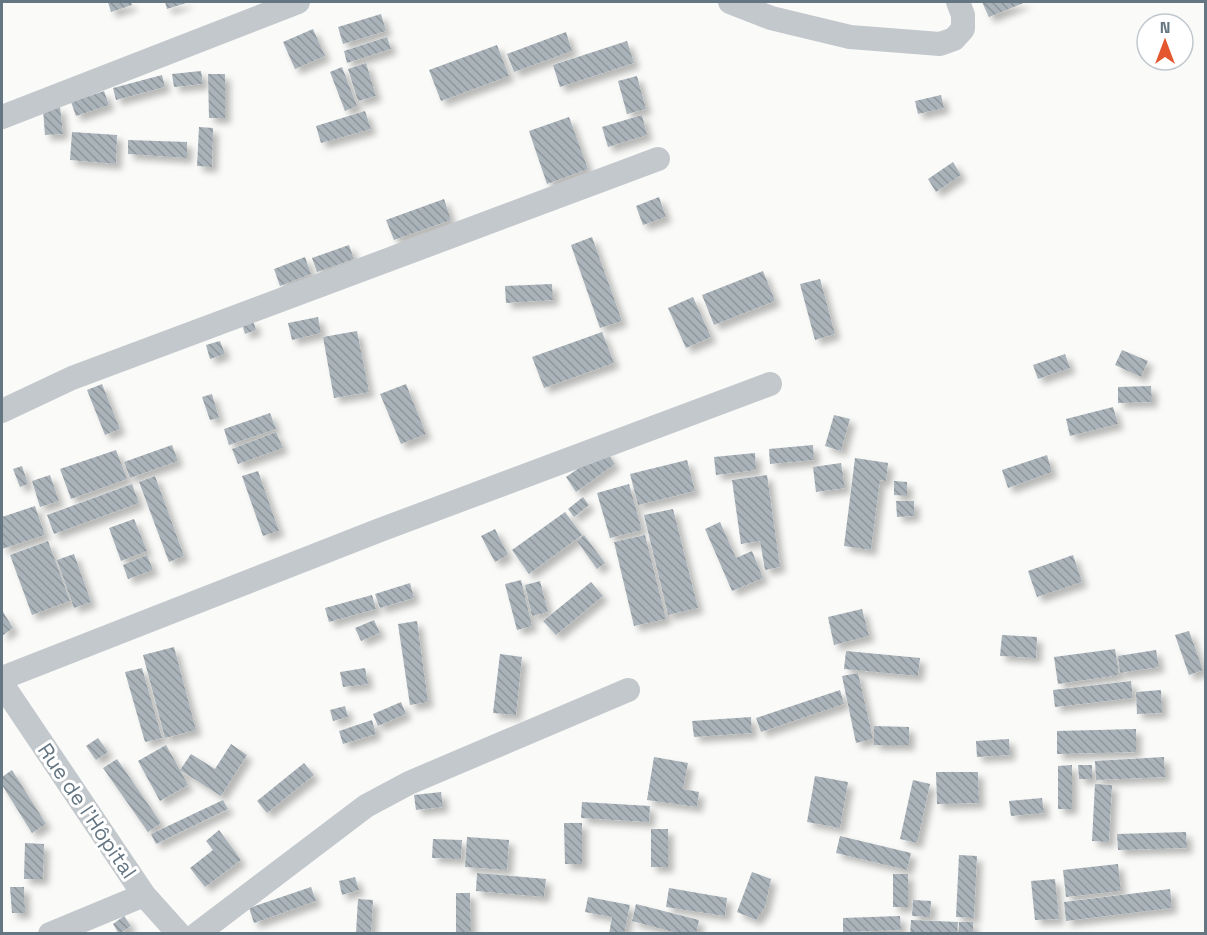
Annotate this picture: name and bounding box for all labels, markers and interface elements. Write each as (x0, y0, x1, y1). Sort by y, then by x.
north arrow (1135, 12, 1195, 72)
text: N (1160, 17, 1170, 38)
street label: Rue de l'Hôpital (32, 738, 143, 884)

